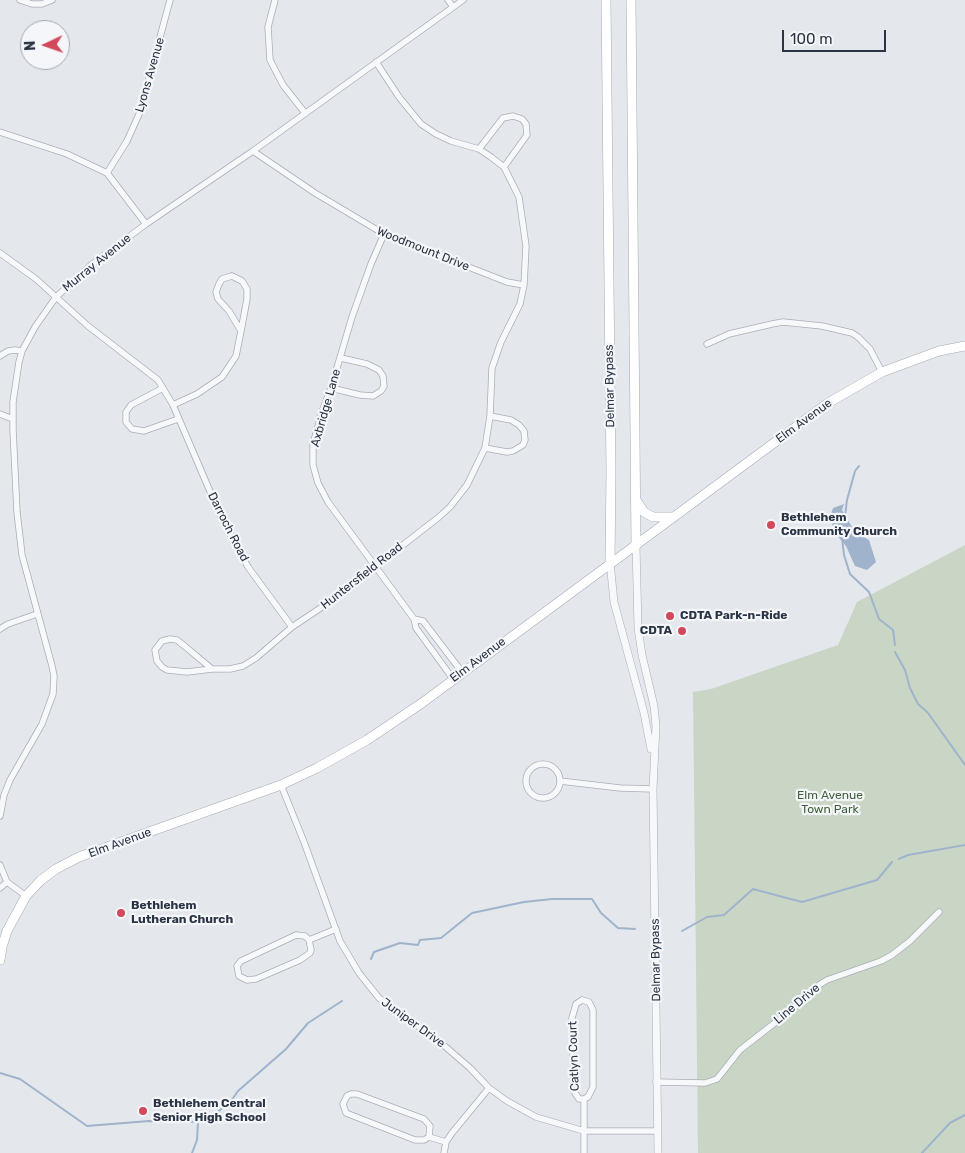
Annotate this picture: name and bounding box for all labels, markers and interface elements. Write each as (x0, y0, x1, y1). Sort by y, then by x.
north arrow (20, 20, 70, 70)
scale bar (785, 20, 889, 52)
text: 100 m (790, 30, 832, 48)
street label: Lyons Avenue (132, 36, 168, 114)
text: N (22, 40, 39, 51)
street label: Woodmount Drive (375, 224, 471, 274)
street label: Murray Avenue (60, 231, 134, 295)
street label: Delmar Bypass (602, 344, 618, 428)
street label: Axbridge Lane (308, 367, 344, 449)
street label: Elm Avenue (773, 396, 835, 446)
street label: Darroch Road (204, 490, 252, 564)
place label: Bethlehem Community Church (781, 511, 897, 539)
marker: Bethlehem Community Church (765, 519, 777, 531)
street label: Huntersfield Road (318, 540, 406, 612)
place label: CDTA Park-n-Ride (680, 609, 787, 623)
marker: CDTA Park-n-Ride (664, 610, 676, 622)
place label: CDTA (640, 624, 672, 638)
marker: CDTA (676, 625, 688, 637)
street label: Elm Avenue (447, 634, 509, 686)
park label: Elm Avenue Town Park (797, 789, 863, 817)
street label: Elm Avenue (87, 825, 153, 861)
place label: Bethlehem Lutheran Church (131, 899, 233, 927)
marker: Bethlehem Lutheran Church (115, 907, 127, 919)
street label: Delmar Bypass (648, 918, 664, 1002)
street label: Line Drive (771, 981, 823, 1027)
street label: Juniper Drive (378, 995, 448, 1051)
street label: Catlyn Court (566, 1021, 582, 1091)
place label: Bethlehem Central Senior High School (153, 1097, 266, 1125)
marker: Bethlehem Central Senior High School (137, 1105, 149, 1117)

